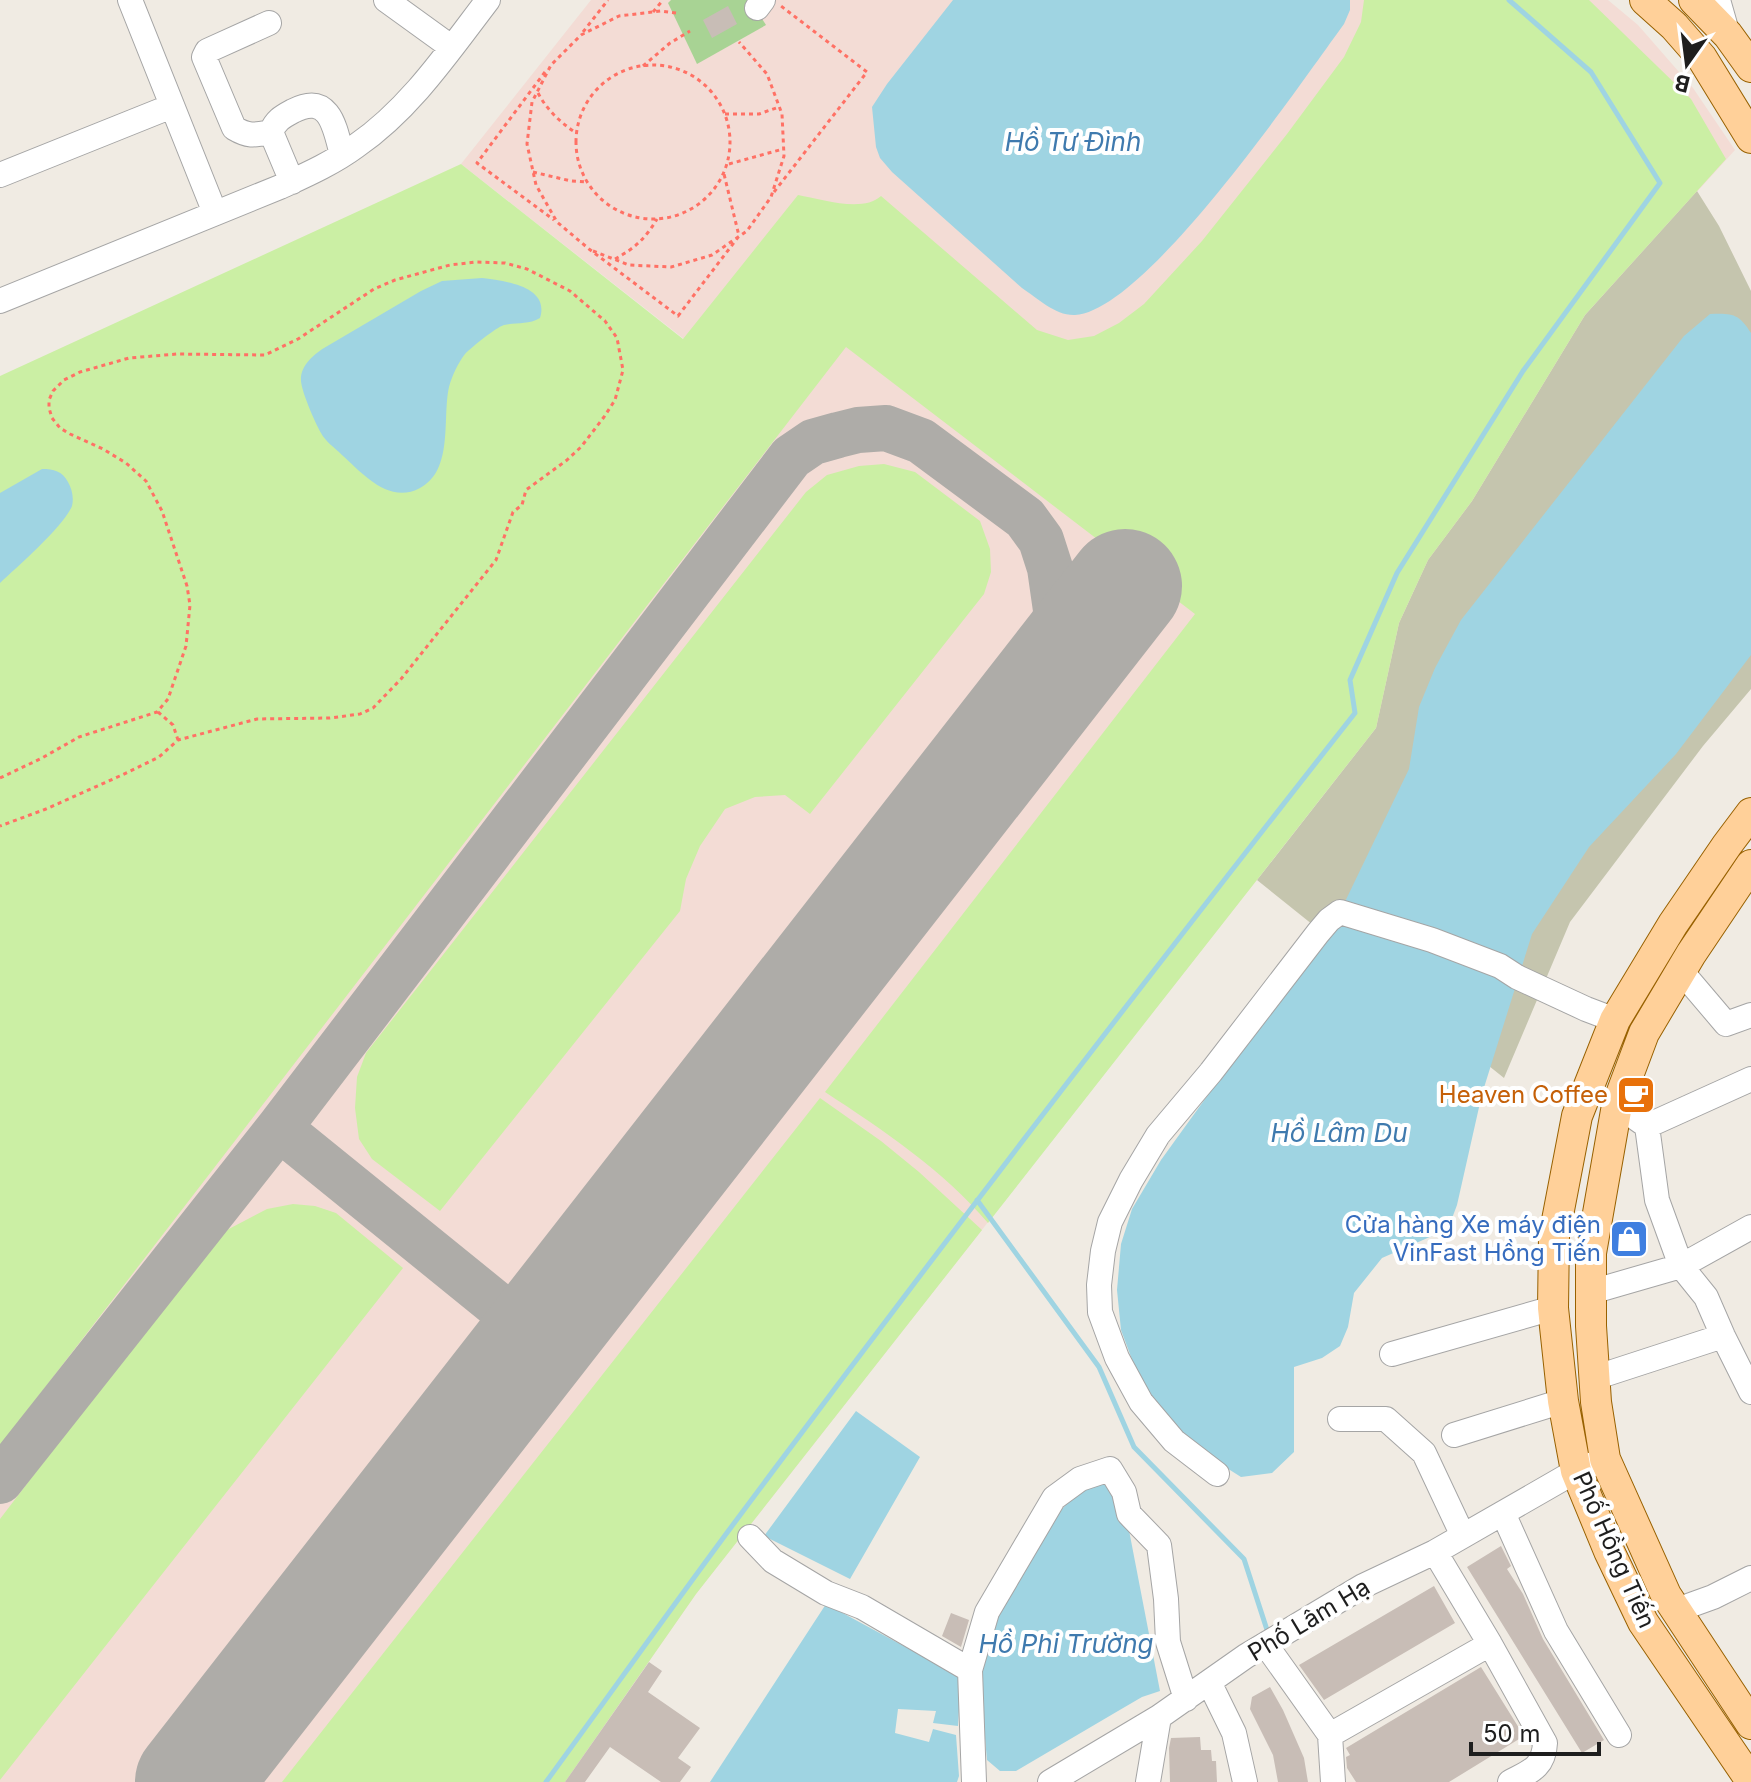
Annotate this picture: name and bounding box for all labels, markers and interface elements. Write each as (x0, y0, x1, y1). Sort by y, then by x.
north arrow (1647, 24, 1727, 104)
text: B (1672, 69, 1692, 98)
water label: Hồ Tư Đình (1005, 126, 1141, 157)
cafe icon: Heaven Coffee (1615, 1074, 1657, 1116)
place label: Heaven Coffee (1439, 1080, 1608, 1109)
water label: Hồ Lâm Du (1270, 1117, 1408, 1148)
place label: Cửa hàng Xe máy điện VinFast Hồng Tiến (1345, 1210, 1601, 1267)
shop icon: Cửa hàng Xe máy điện VinFast Hồng Tiến (1608, 1218, 1650, 1260)
street label: Phố Hồng Tiến (1567, 1467, 1662, 1632)
street label: Phố Lâm Hạ (1243, 1572, 1375, 1667)
water label: Hồ Phi Trường (978, 1628, 1154, 1659)
scale bar (1471, 1706, 1599, 1756)
text: 50 m (1483, 1719, 1541, 1748)

